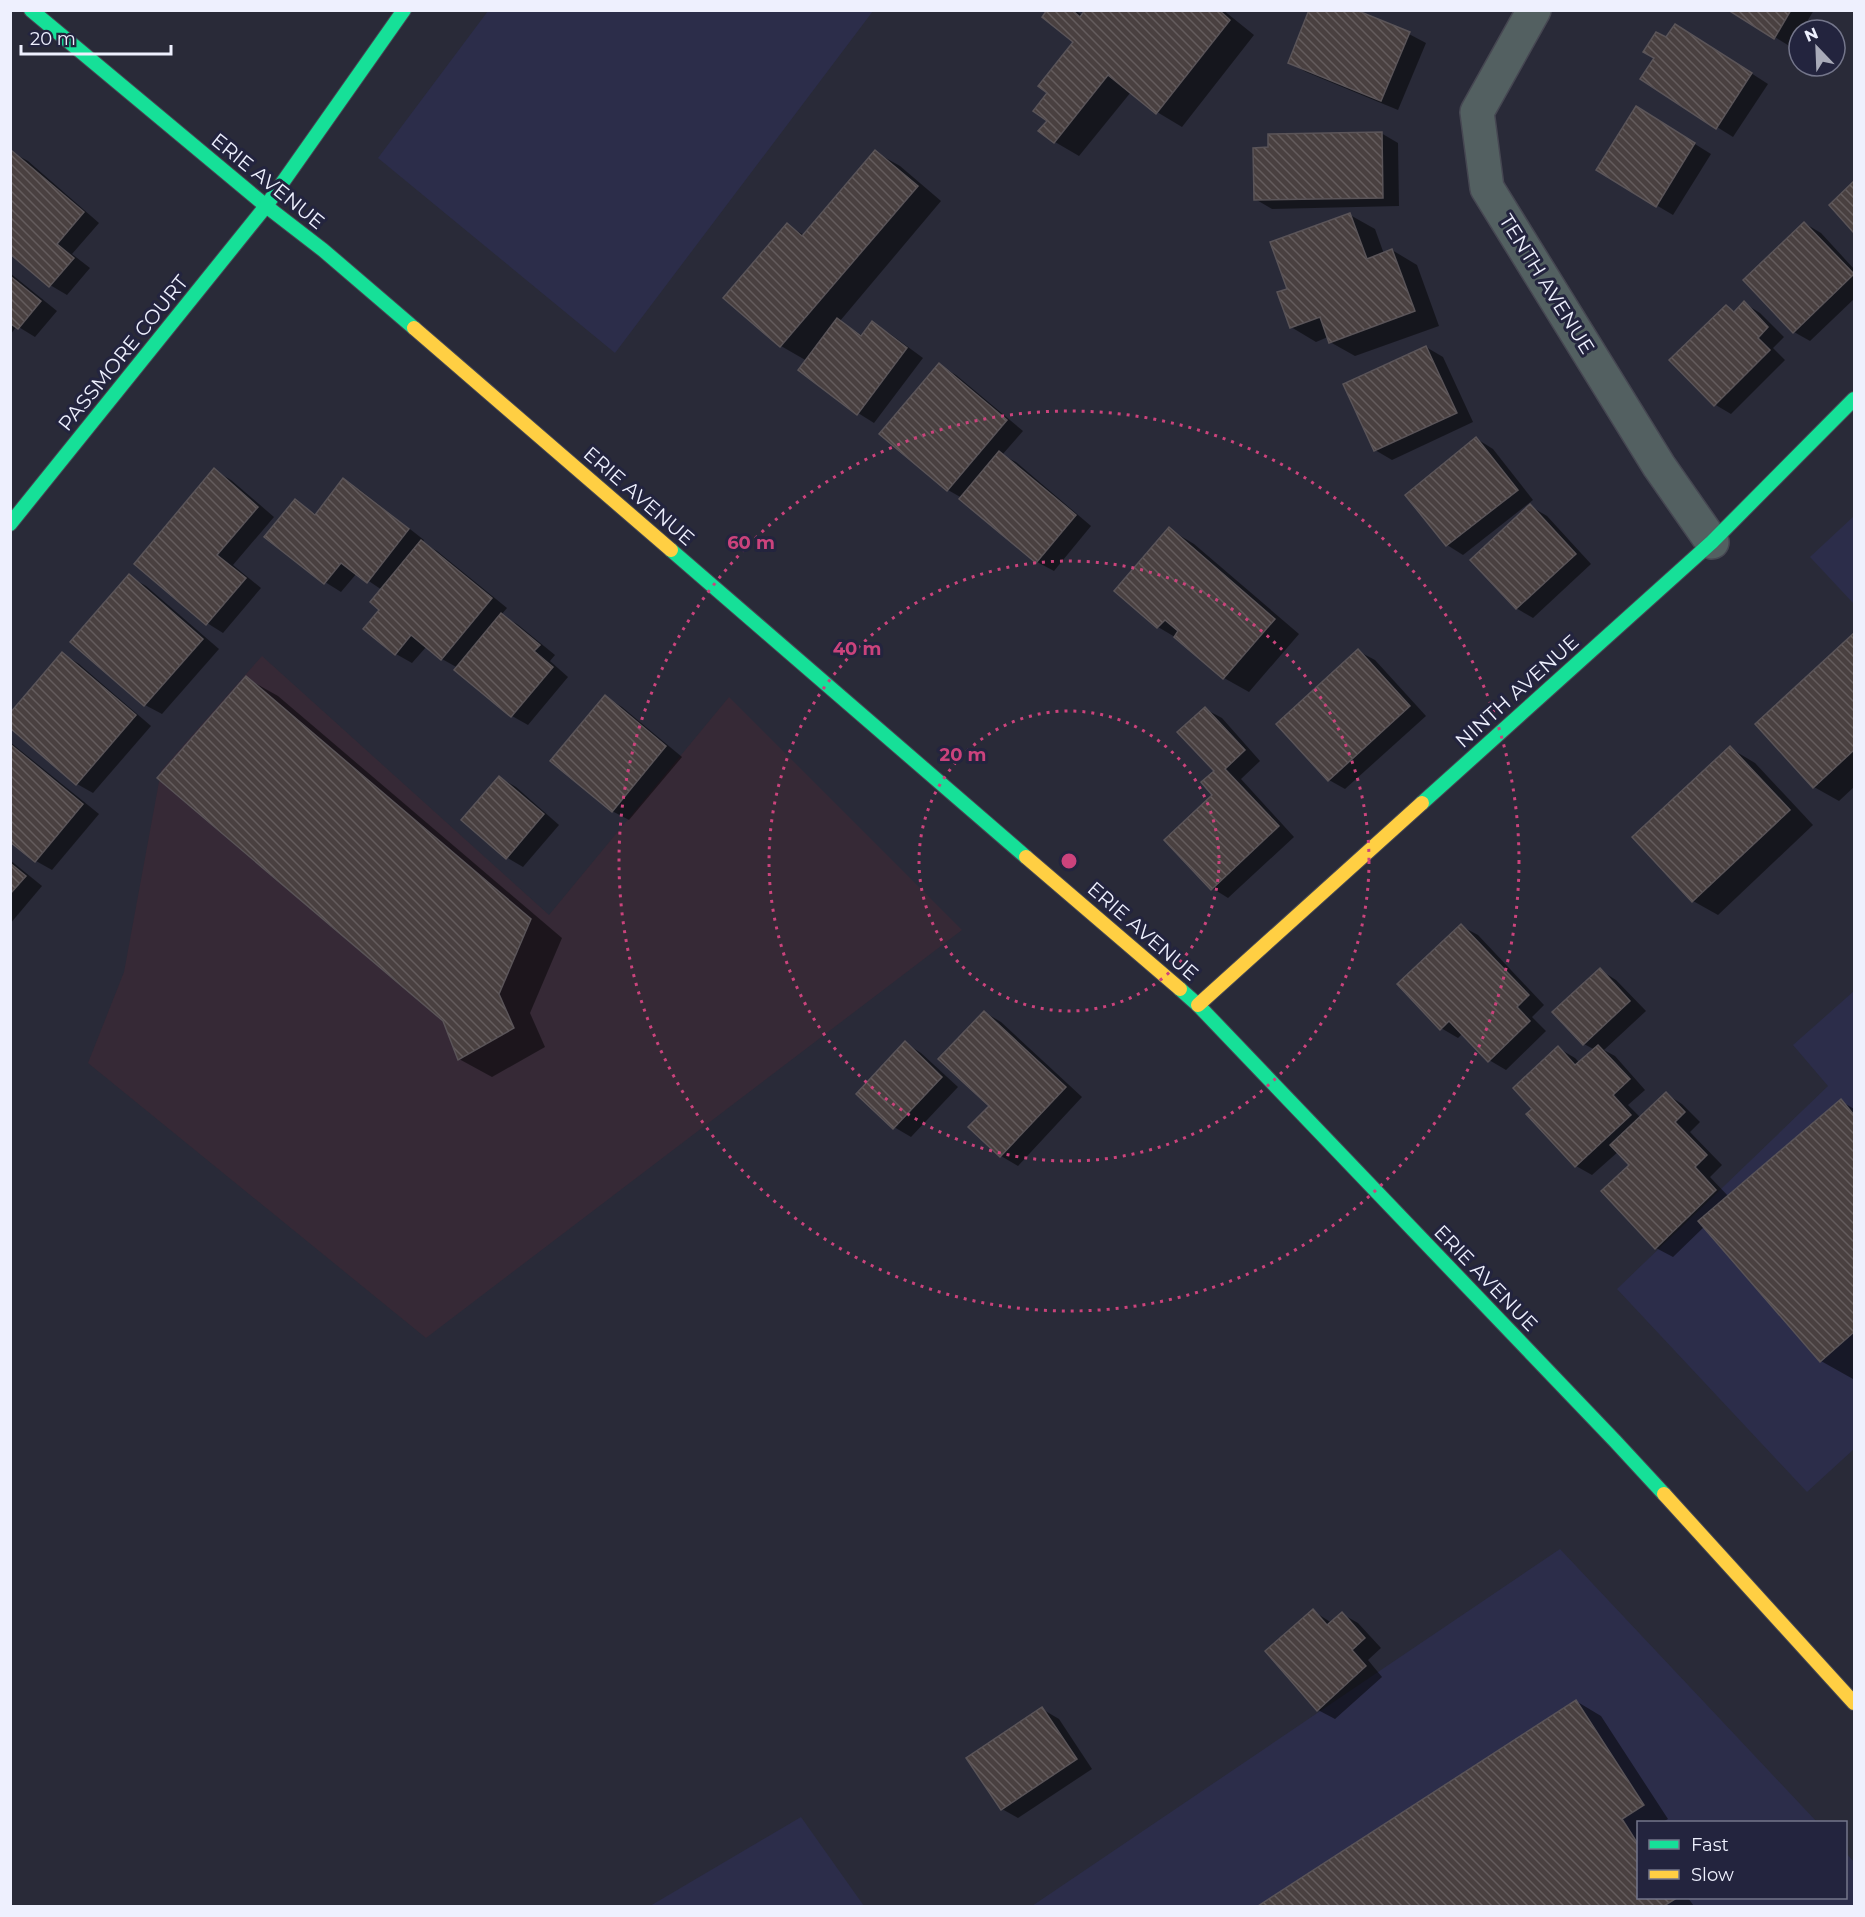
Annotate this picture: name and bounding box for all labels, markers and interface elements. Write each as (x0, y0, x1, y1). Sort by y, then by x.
scale bar (21, 18, 171, 56)
north arrow (1787, 18, 1847, 78)
text: N (1802, 23, 1821, 46)
text: 20 m (30, 28, 76, 50)
street label: ERIE AVENUE (207, 128, 329, 234)
street label: TENTH AVENUE (1494, 210, 1600, 358)
street label: PASSMORE COURT (53, 270, 193, 436)
street label: ERIE AVENUE (579, 441, 699, 551)
text: 60 m (727, 532, 775, 554)
street label: NINTH AVENUE (1450, 629, 1584, 753)
text: 40 m (833, 638, 881, 660)
text: 20 m (940, 744, 986, 766)
centre of rings (1059, 851, 1079, 871)
street label: ERIE AVENUE (1083, 876, 1203, 986)
street label: ERIE AVENUE (1429, 1220, 1543, 1336)
legend (1637, 1821, 1847, 1899)
text: Fast (1691, 1834, 1729, 1856)
text: Slow (1691, 1864, 1734, 1886)

